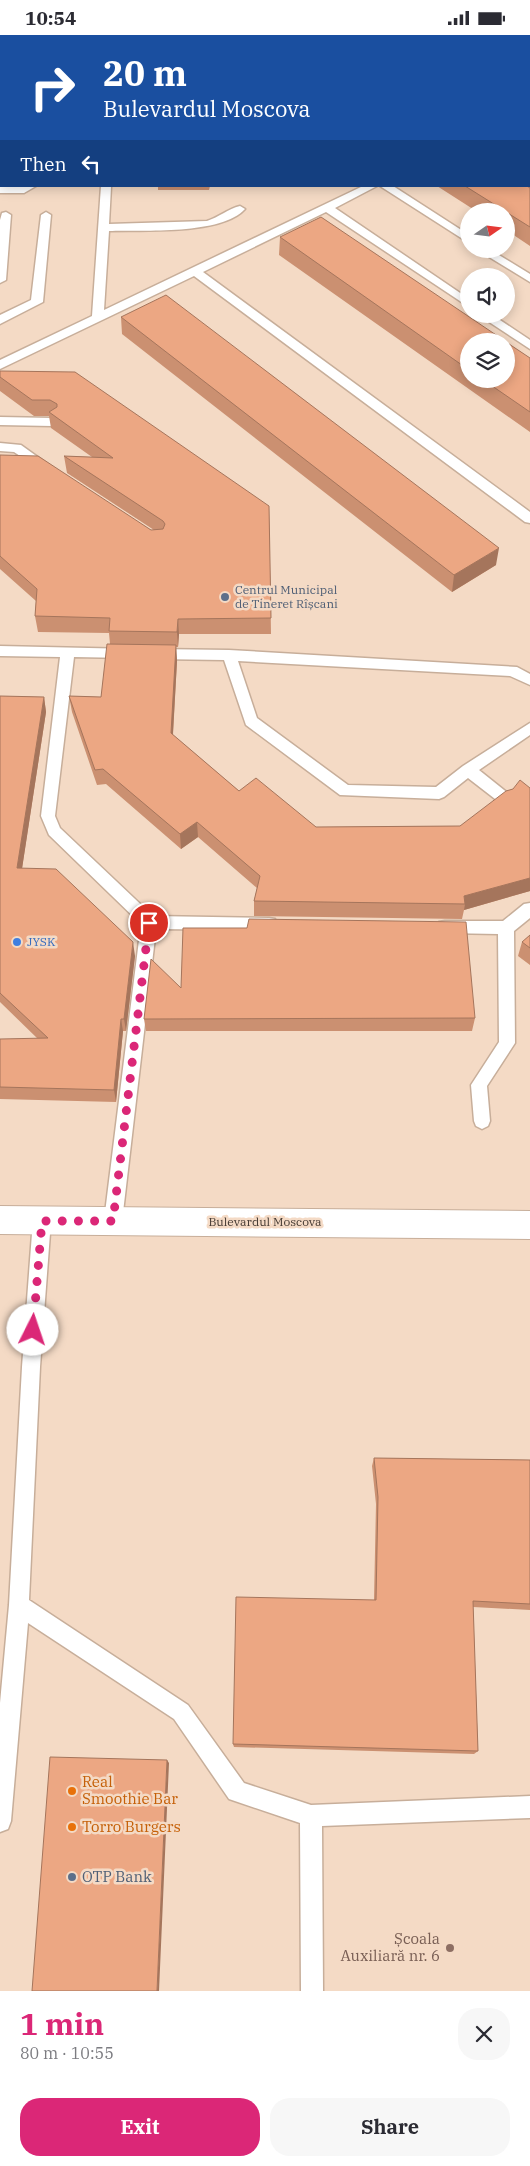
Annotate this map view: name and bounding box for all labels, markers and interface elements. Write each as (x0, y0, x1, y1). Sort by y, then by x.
text: 10:54 (25, 6, 76, 30)
text: 20 m (103, 50, 187, 96)
icon: right (20, 55, 85, 120)
text: Bulevardul Moscova (103, 94, 311, 123)
icon: left (77, 150, 105, 178)
text: Then (20, 152, 67, 176)
north arrow (460, 203, 515, 257)
map controls (460, 203, 515, 388)
button: sound (460, 268, 515, 323)
button: layers (460, 333, 515, 388)
place label: Centrul Municipal de Tineret Rîșcani (235, 582, 338, 611)
marker: Centrul Municipal de Tineret Rîșcani (219, 591, 231, 603)
pin (128, 902, 170, 944)
icon: arrive (135, 909, 163, 937)
place label: JYSK (27, 934, 56, 949)
marker: JYSK (11, 936, 23, 948)
street label: Bulevardul Moscova (208, 1214, 322, 1229)
position arrow (6, 1303, 58, 1355)
place label: Real Smoothie Bar (82, 1772, 178, 1808)
marker: Real Smoothie Bar (66, 1785, 78, 1797)
place label: Torro Burgers (82, 1817, 181, 1836)
marker: Torro Burgers (66, 1821, 78, 1833)
place label: OTP Bank (82, 1867, 152, 1886)
marker: OTP Bank (66, 1871, 78, 1883)
place label: Școala Auxiliară nr. 6 (341, 1929, 440, 1965)
marker: Școala Auxiliară nr. 6 (444, 1942, 456, 1954)
text: 1 min (20, 2004, 104, 2043)
button: close (458, 2008, 510, 2060)
text: 80 m · 10:55 (20, 2043, 114, 2063)
button: Exit (20, 2098, 260, 2156)
button: Share (270, 2098, 510, 2156)

